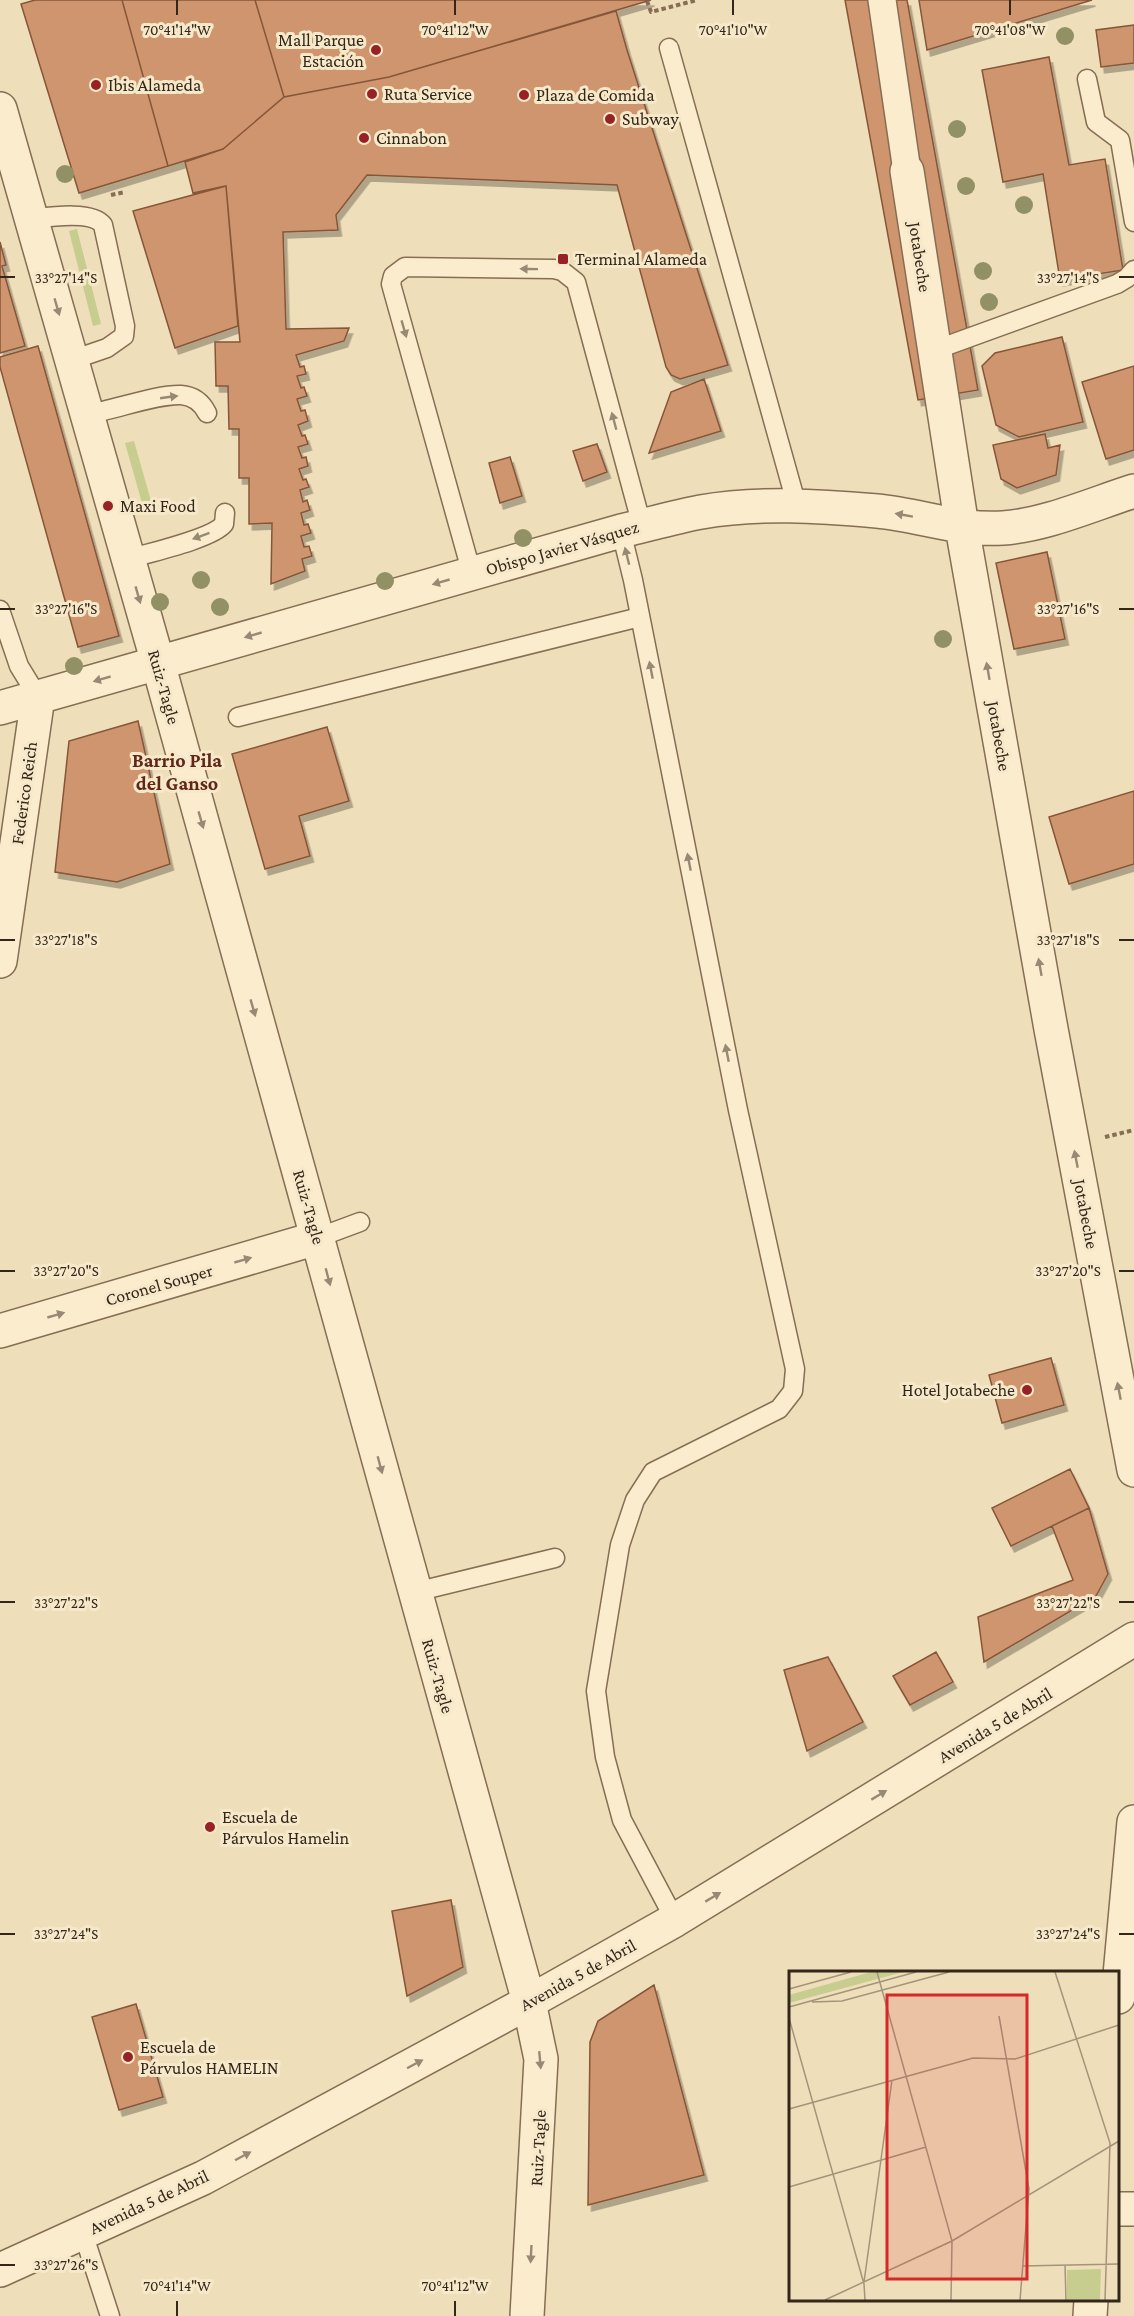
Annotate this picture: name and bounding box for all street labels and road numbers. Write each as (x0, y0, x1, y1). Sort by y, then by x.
street label: Jotabeche (904, 219, 935, 294)
street label: Obispo Javier Vásquez (483, 516, 641, 579)
street label: Ruiz-Tagle (144, 647, 184, 727)
street label: Jotabeche (983, 698, 1015, 773)
street label: Federico Reich (7, 740, 41, 846)
street label: Ruiz-Tagle (289, 1167, 329, 1247)
street label: Jotabeche (1069, 1175, 1103, 1251)
street label: Coronel Souper (103, 1260, 216, 1310)
street label: Ruiz-Tagle (418, 1636, 458, 1716)
street label: Avenida 5 de Abril (934, 1683, 1056, 1767)
street label: Avenida 5 de Abril (517, 1935, 640, 2015)
street label: Ruiz-Tagle (526, 2109, 550, 2187)
street label: Avenida 5 de Abril (86, 2166, 212, 2238)

